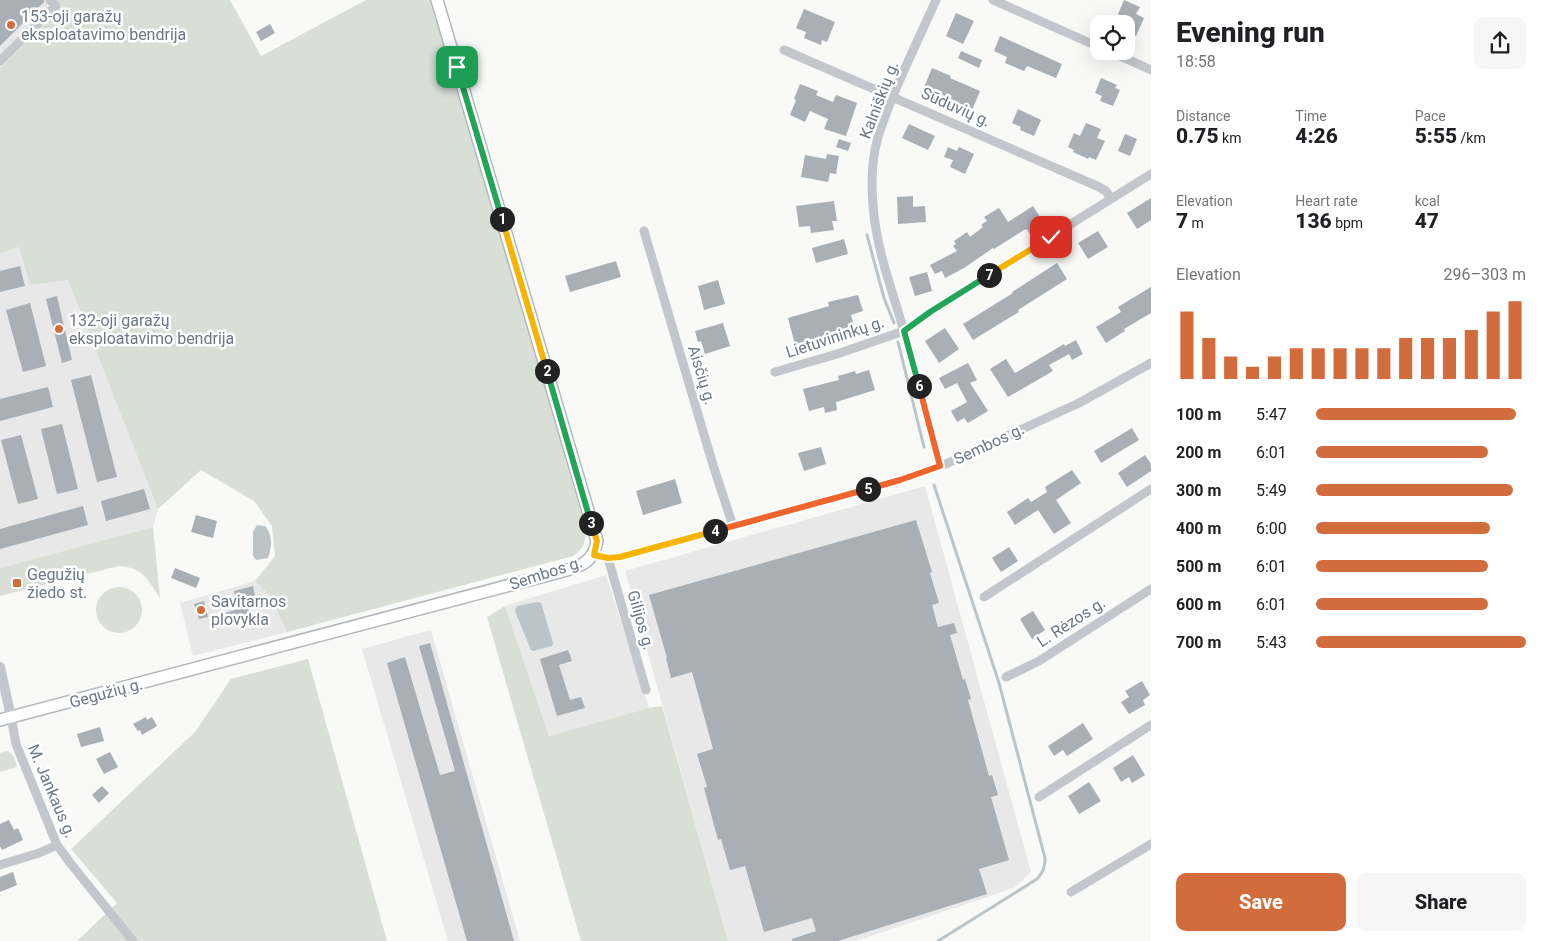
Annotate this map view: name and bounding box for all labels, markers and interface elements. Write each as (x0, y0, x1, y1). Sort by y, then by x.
place label: 153-oji garažų eksploatavimo bendrija (21, 7, 186, 44)
map controls (1090, 15, 1135, 60)
button: locate (1090, 15, 1135, 60)
text: Evening run (1176, 16, 1325, 49)
button: share (1474, 17, 1526, 69)
marker: 153-oji garažų eksploatavimo bendrija (5, 19, 17, 31)
pin (436, 46, 478, 88)
text: 18:58 (1176, 52, 1216, 71)
icon: arrive (443, 53, 471, 81)
street label: Kalniškių g. (856, 59, 902, 141)
street label: Sūduvių g. (918, 83, 994, 131)
text: Distance (1176, 108, 1231, 124)
text: Time (1295, 108, 1327, 124)
text: Pace (1415, 108, 1446, 124)
text: 0.75 (1176, 124, 1219, 148)
text: 4:26 (1295, 124, 1338, 148)
text: 5:55 (1415, 124, 1457, 148)
text: km (1219, 130, 1241, 146)
text: /km (1457, 130, 1486, 146)
text: Elevation (1176, 193, 1233, 209)
text: Heart rate (1295, 193, 1358, 209)
text: kcal (1415, 193, 1440, 209)
pin: 1 (490, 206, 514, 232)
text: 7 (1176, 209, 1188, 233)
text: 136 (1295, 209, 1332, 233)
text: 47 (1415, 209, 1439, 233)
text: 1 (498, 211, 507, 227)
text: m (1188, 215, 1204, 231)
text: bpm (1332, 215, 1363, 231)
pin (1030, 216, 1072, 258)
icon: check (1037, 223, 1065, 251)
pin: 7 (976, 262, 1002, 288)
text: Elevation (1176, 265, 1241, 284)
text: 296–303 m (1444, 265, 1526, 284)
text: 7 (985, 267, 994, 283)
place label: 132-oji garažų eksploatavimo bendrija (69, 311, 234, 348)
street label: Lietuvininkų g. (783, 312, 887, 362)
marker: 132-oji garažų eksploatavimo bendrija (53, 323, 65, 335)
street label: Aisčių g. (684, 343, 720, 407)
pin: 2 (534, 358, 560, 384)
text: 2 (543, 363, 552, 379)
pin: 6 (906, 374, 932, 398)
text: 6 (915, 378, 924, 394)
text: 100 m (1176, 405, 1221, 424)
text: 5:47 (1256, 405, 1287, 424)
street label: Sembos g. (951, 419, 1027, 469)
text: 200 m (1176, 443, 1221, 462)
text: 6:01 (1256, 443, 1287, 462)
pin: 5 (856, 476, 880, 502)
text: 5 (864, 481, 873, 497)
text: 300 m (1176, 481, 1221, 500)
text: 5:49 (1256, 481, 1287, 500)
pin: 3 (578, 510, 604, 536)
text: 3 (587, 515, 596, 531)
pin: 4 (702, 518, 728, 544)
text: 400 m (1176, 519, 1221, 538)
text: 6:00 (1256, 519, 1287, 538)
text: 4 (711, 523, 720, 539)
street label: Sembos g. (507, 552, 585, 594)
text: 500 m (1176, 557, 1221, 576)
text: 6:01 (1256, 557, 1287, 576)
place label: Gegužių žiedo st. (27, 565, 87, 602)
marker: Gegužių žiedo st. (11, 577, 23, 589)
street label: Gilijos g. (623, 588, 659, 652)
place label: Savitarnos plovykla (211, 592, 286, 629)
street label: L. Rėzos g. (1033, 593, 1109, 651)
text: 600 m (1176, 595, 1221, 614)
text: 6:01 (1256, 595, 1287, 614)
marker: Savitarnos plovykla (195, 604, 207, 616)
text: 700 m (1176, 633, 1221, 652)
text: 5:43 (1256, 633, 1287, 652)
street label: Gegužių g. (67, 674, 145, 712)
street label: M. Jankaus g. (24, 741, 80, 841)
button: Save (1176, 873, 1346, 931)
button: Share (1356, 873, 1526, 931)

